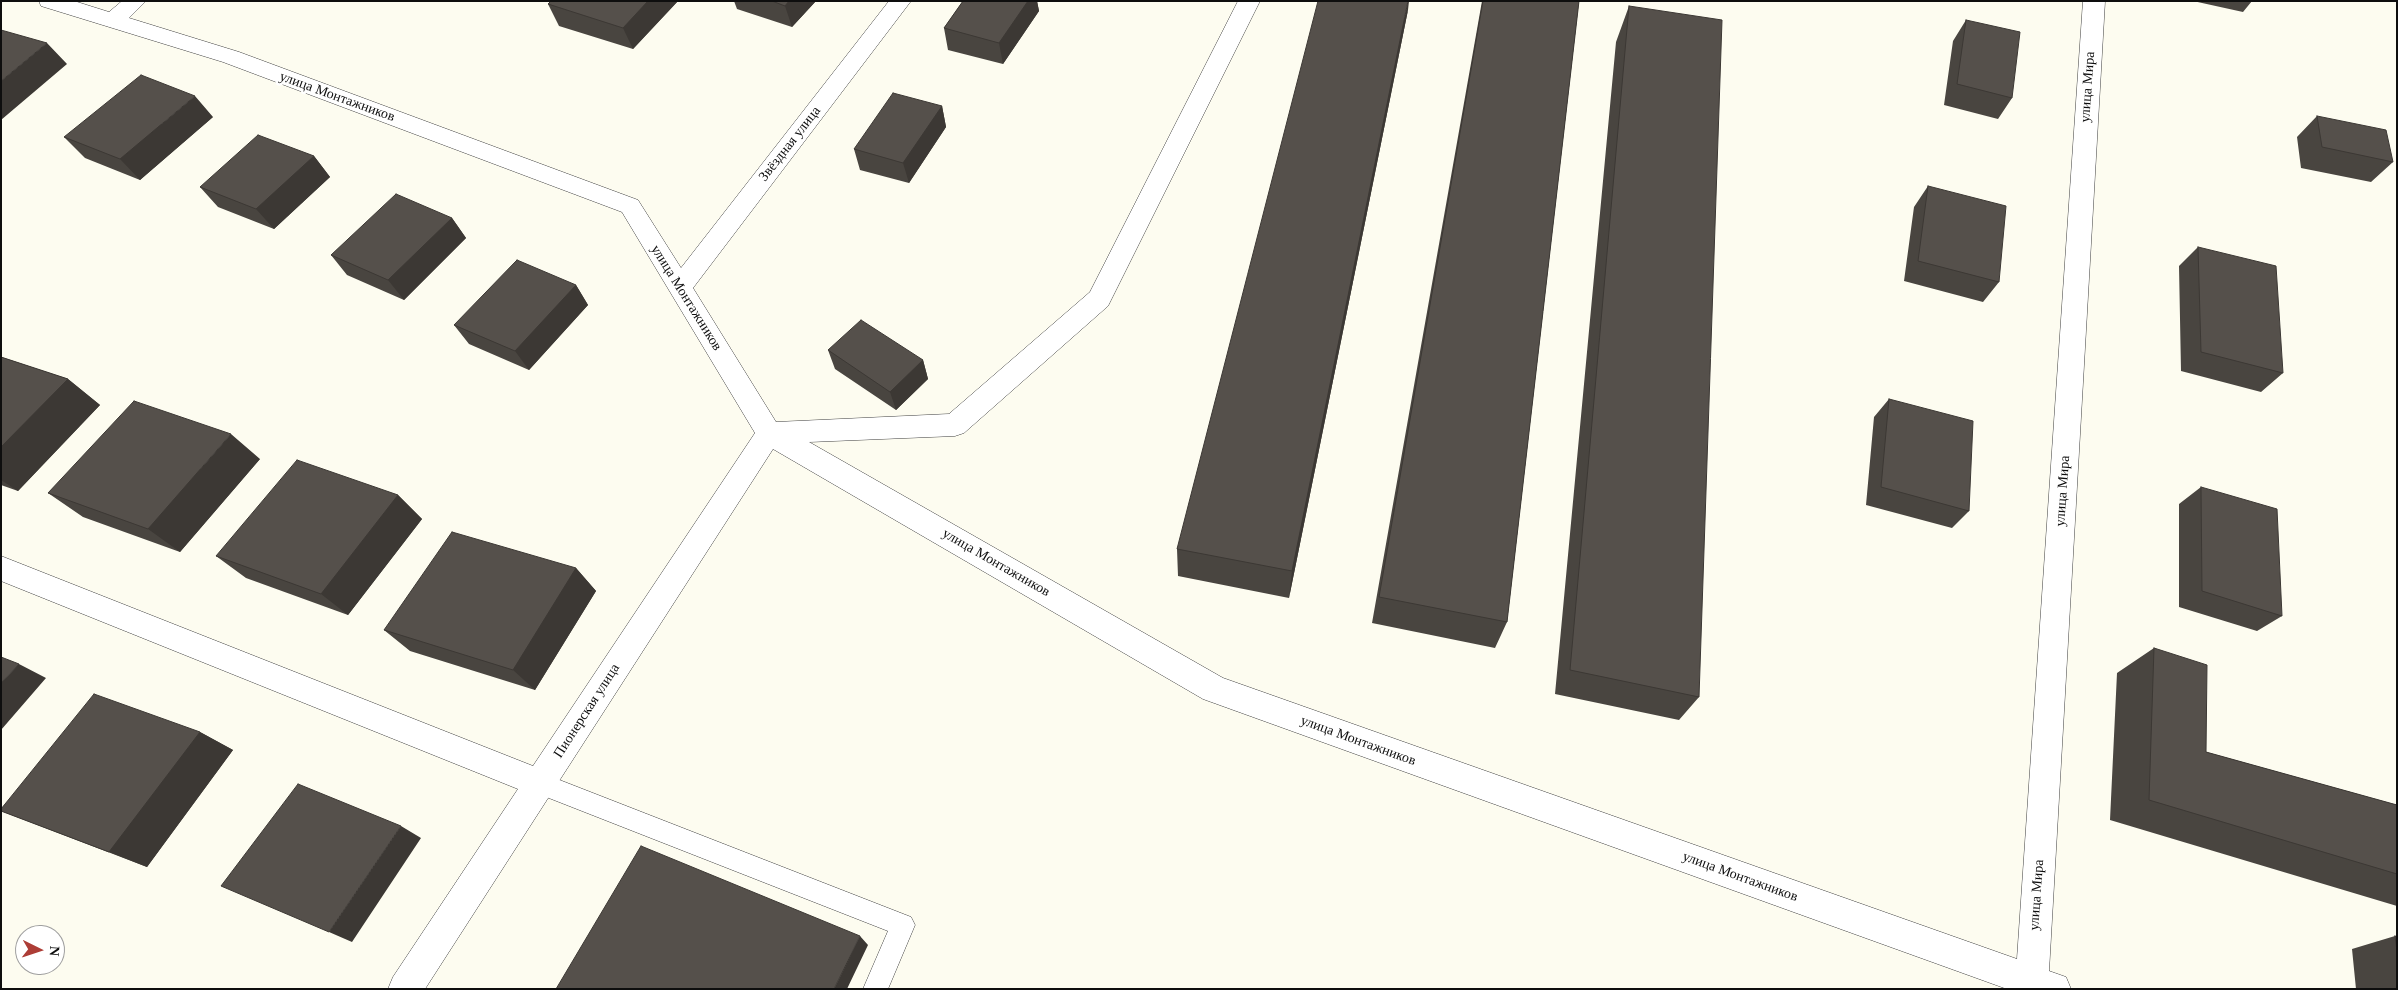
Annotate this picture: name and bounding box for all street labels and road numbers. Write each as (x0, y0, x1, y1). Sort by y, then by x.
street label: улица Мира (2077, 51, 2099, 123)
street label: улица Монтажников (277, 68, 397, 126)
street label: Звёздная улица (756, 103, 824, 185)
street label: улица Монтажников (647, 242, 725, 354)
street label: улица Мира (2052, 455, 2074, 527)
street label: улица Монтажников (939, 525, 1053, 601)
street label: Пионерская улица (550, 661, 624, 761)
street label: улица Монтажников (1298, 712, 1418, 770)
street label: улица Монтажников (1680, 848, 1800, 906)
street label: улица Мира (2026, 859, 2048, 931)

